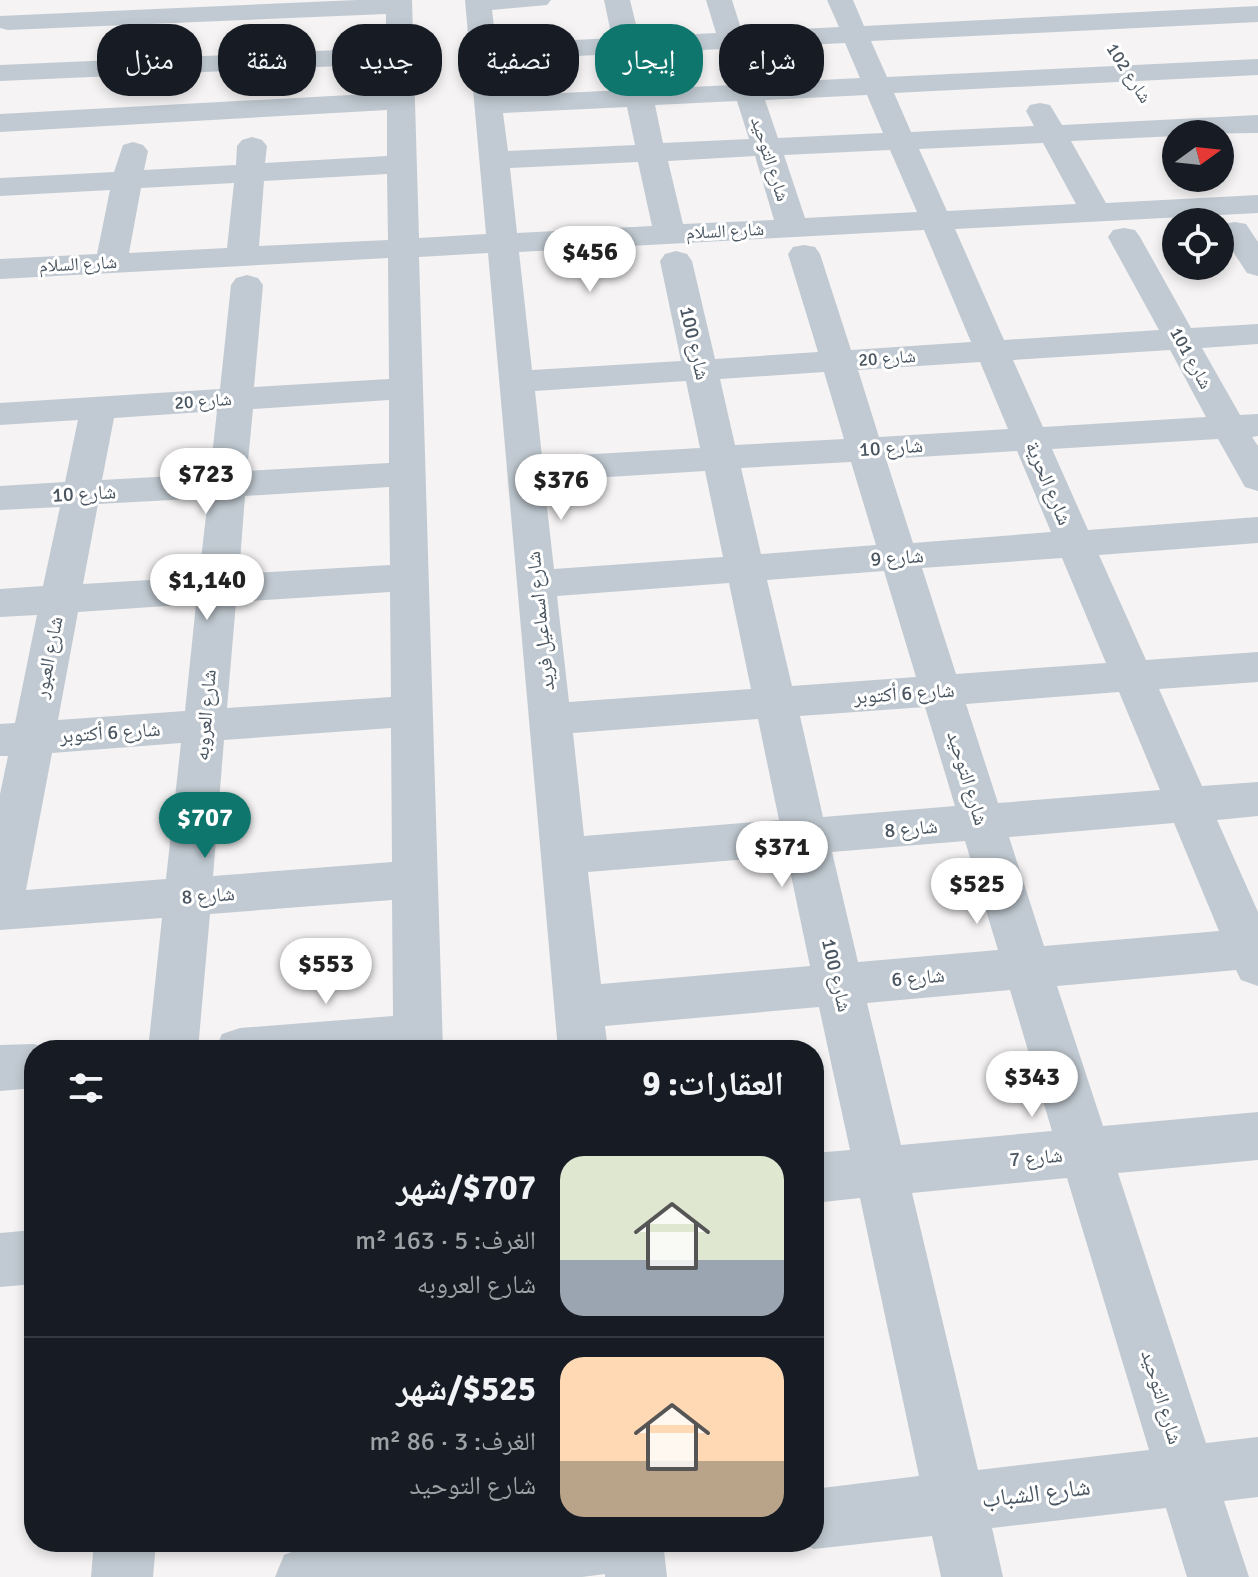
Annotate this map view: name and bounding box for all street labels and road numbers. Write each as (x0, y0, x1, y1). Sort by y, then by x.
street label: شارع 102 (1101, 39, 1157, 107)
street label: شارع التوحيد (746, 114, 794, 204)
street label: شارع السلام (685, 218, 765, 245)
street label: شارع السلام (38, 251, 118, 278)
street label: شارع 100 (674, 304, 715, 382)
street label: شارع 101 (1165, 323, 1217, 393)
street label: شارع 20 (857, 345, 917, 371)
street label: شارع 20 (173, 388, 233, 414)
street label: شارع 10 (858, 433, 924, 462)
street label: شارع الحرية (1020, 437, 1077, 529)
street label: شارع 10 (51, 479, 117, 508)
street label: شارع 9 (870, 543, 924, 572)
street label: شارع اسماعيل فريد (521, 550, 560, 692)
street label: شارع العبور (28, 614, 69, 701)
street label: شارع العروبه (189, 668, 222, 762)
street label: شارع 6 أكتوبر (852, 678, 955, 710)
street label: شارع 6 أكتوبر (58, 717, 161, 749)
street label: شارع التوحيد (941, 728, 994, 828)
street label: شارع 8 (883, 814, 939, 843)
street label: شارع 8 (181, 881, 235, 910)
street label: شارع 100 (816, 936, 857, 1014)
street label: شارع 6 (890, 963, 946, 992)
street label: شارع 7 (1008, 1143, 1064, 1172)
street label: شارع التوحيد (1135, 1347, 1188, 1447)
street label: شارع الشباب (980, 1471, 1092, 1515)

